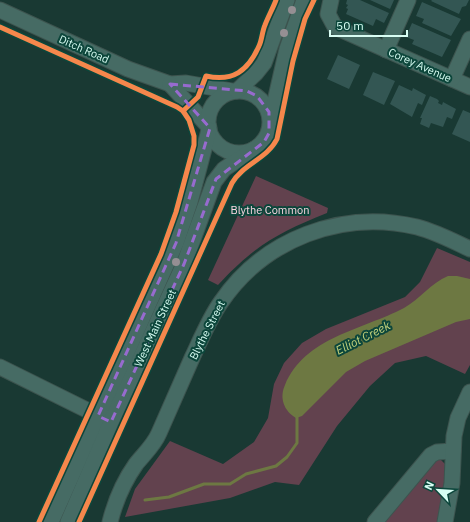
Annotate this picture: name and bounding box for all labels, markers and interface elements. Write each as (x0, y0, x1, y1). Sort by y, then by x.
scale bar (330, 12, 407, 38)
text: 50 m (336, 18, 364, 33)
street label: Ditch Road (57, 32, 111, 66)
street label: Corey Avenue (386, 45, 454, 85)
park label: Blythe Common (231, 203, 309, 217)
street label: West Main Street (131, 287, 179, 369)
street label: Blythe Street (186, 298, 228, 362)
water label: Elliot Creek (333, 317, 393, 358)
north arrow (418, 470, 458, 510)
text: N (421, 479, 437, 492)

